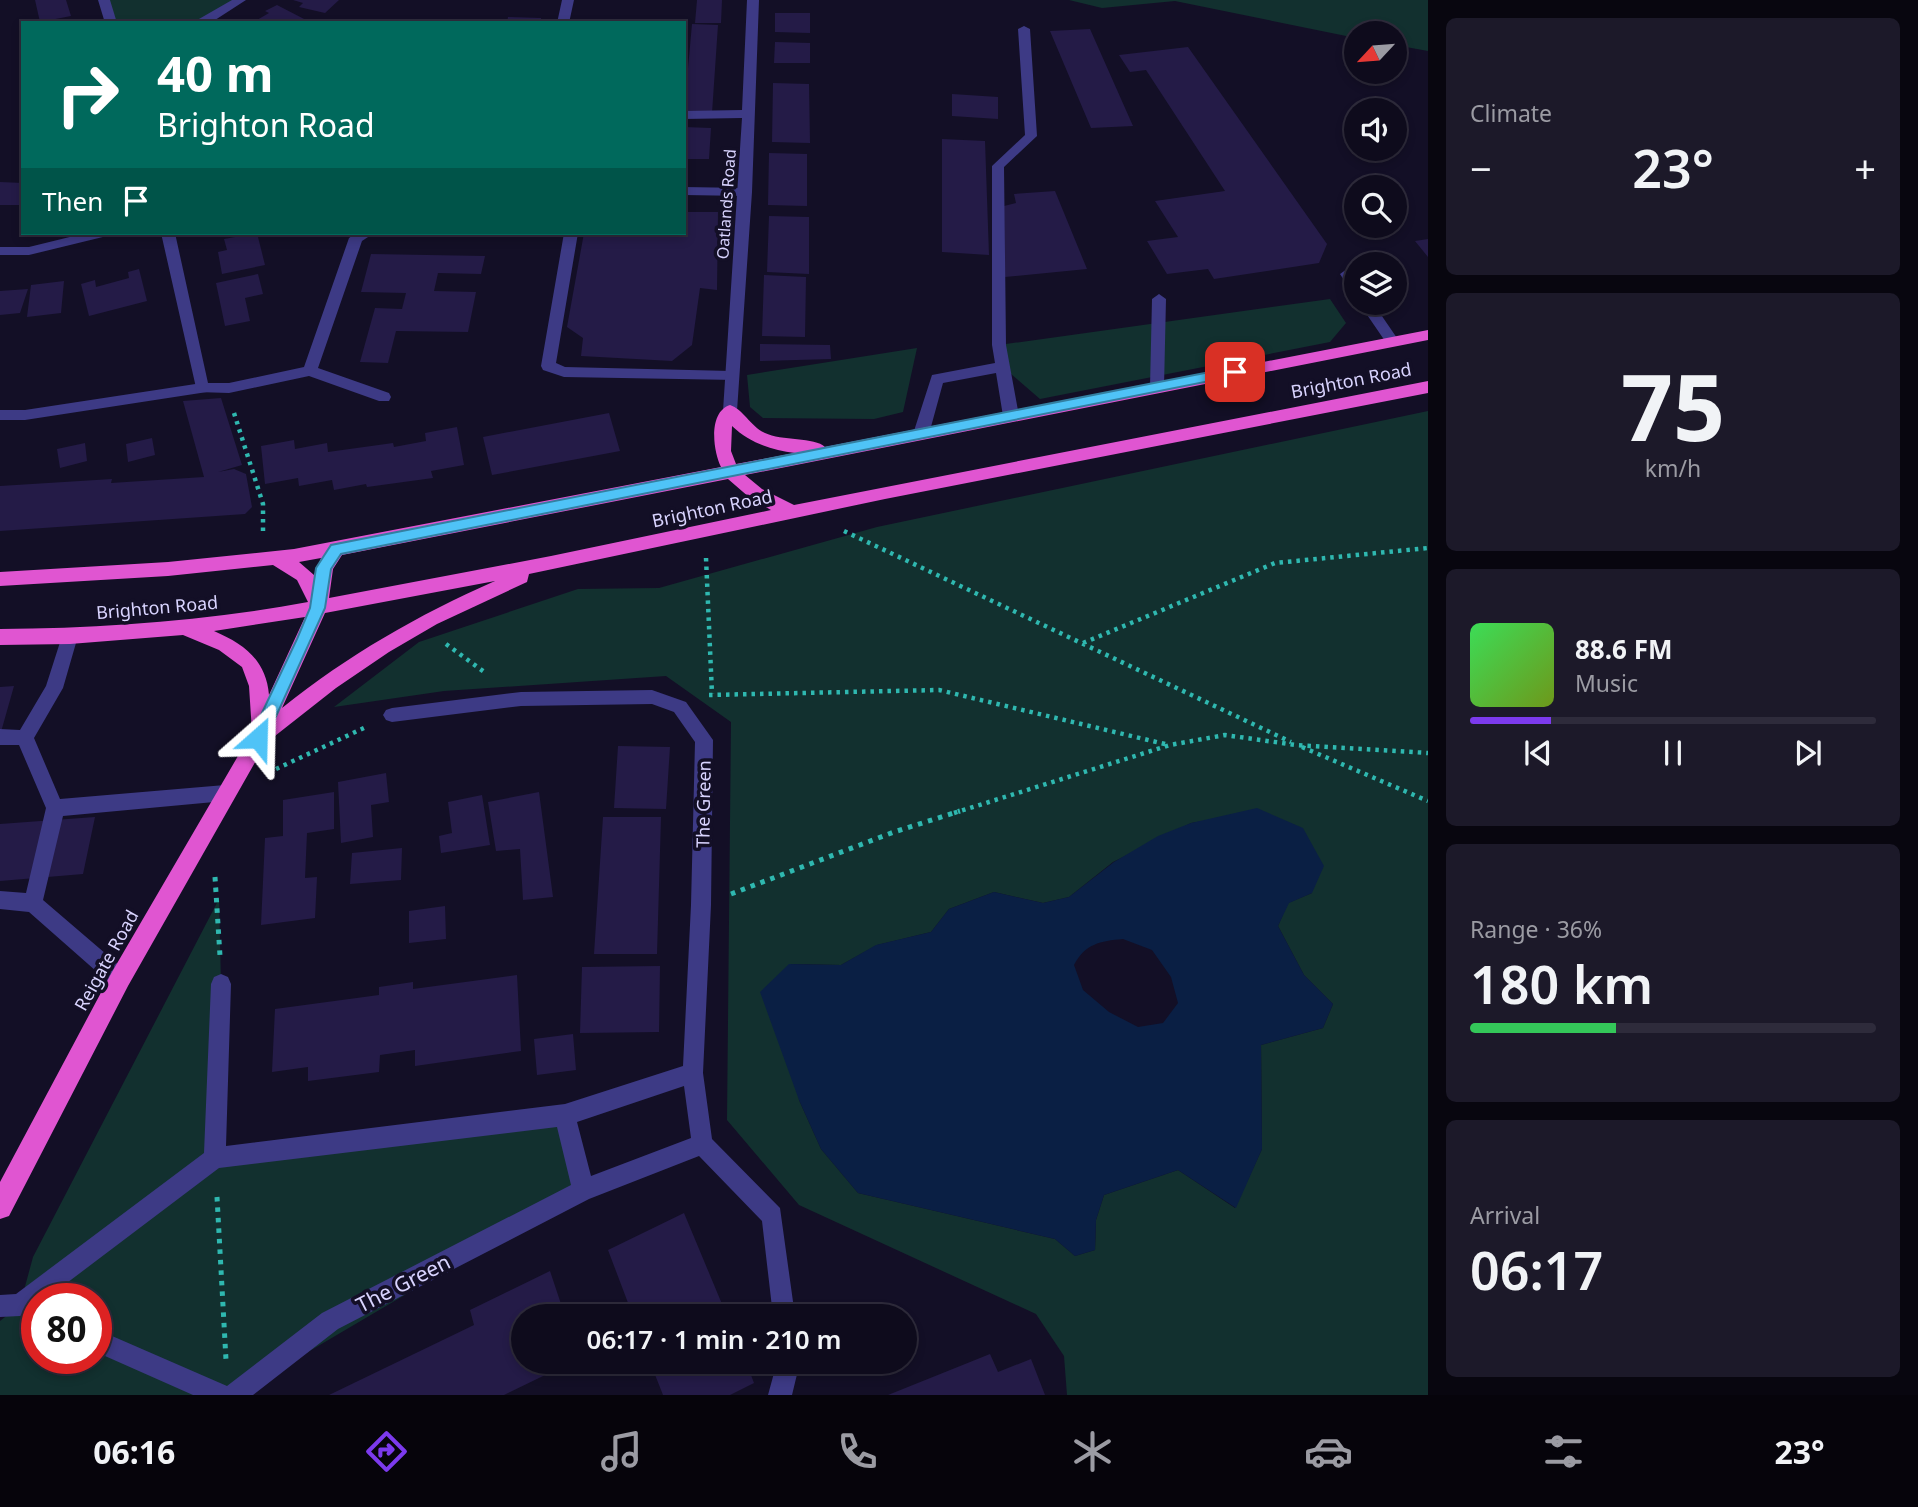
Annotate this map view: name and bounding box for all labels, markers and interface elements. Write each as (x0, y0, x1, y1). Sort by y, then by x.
north arrow (1344, 21, 1407, 84)
map controls (1344, 21, 1407, 315)
text: 40 m (157, 40, 274, 106)
icon: right (42, 49, 133, 140)
text: Climate (1470, 97, 1552, 129)
button: sound (1344, 98, 1407, 161)
text: Brighton Road (157, 103, 375, 146)
text: 23° (1632, 132, 1714, 203)
text: − (1470, 142, 1492, 194)
text: + (1854, 142, 1876, 194)
street label: Oatlands Road (711, 148, 741, 260)
button: search (1344, 175, 1407, 238)
icon: arrive (117, 182, 155, 220)
text: Then (42, 183, 103, 219)
button: layers (1344, 252, 1407, 315)
pin (1205, 342, 1265, 402)
text: 75 (1621, 344, 1725, 468)
icon: arrive (1216, 353, 1254, 391)
street label: Brighton Road (1289, 357, 1413, 403)
text: km/h (1645, 452, 1701, 484)
street label: Brighton Road (650, 484, 774, 532)
street label: Brighton Road (95, 590, 219, 624)
text: 88.6 FM (1575, 631, 1672, 667)
text: Music (1575, 667, 1638, 699)
position arrow (221, 701, 295, 775)
icon: previous (1519, 734, 1557, 772)
icon: pause (1654, 734, 1692, 772)
icon: next (1789, 734, 1827, 772)
street label: The Green (690, 760, 716, 848)
street label: Reigate Road (68, 905, 144, 1015)
text: Range · 36% (1470, 913, 1602, 945)
text: 180 km (1470, 948, 1653, 1019)
text: Arrival (1470, 1199, 1540, 1231)
text: 06:17 (1470, 1234, 1603, 1305)
street label: The Green (351, 1247, 455, 1319)
speed limit sign: 80 (21, 1283, 112, 1374)
text: 06:17 · 1 min · 210 m (587, 1321, 841, 1357)
icon: directions (362, 1427, 411, 1476)
icon: music (597, 1427, 646, 1476)
icon: phone (833, 1427, 882, 1476)
icon: climate (1068, 1427, 1117, 1476)
icon: car (1304, 1427, 1353, 1476)
icon: filters (1539, 1427, 1588, 1476)
text: 06:16 (93, 1430, 175, 1473)
text: 23° (1775, 1430, 1825, 1473)

